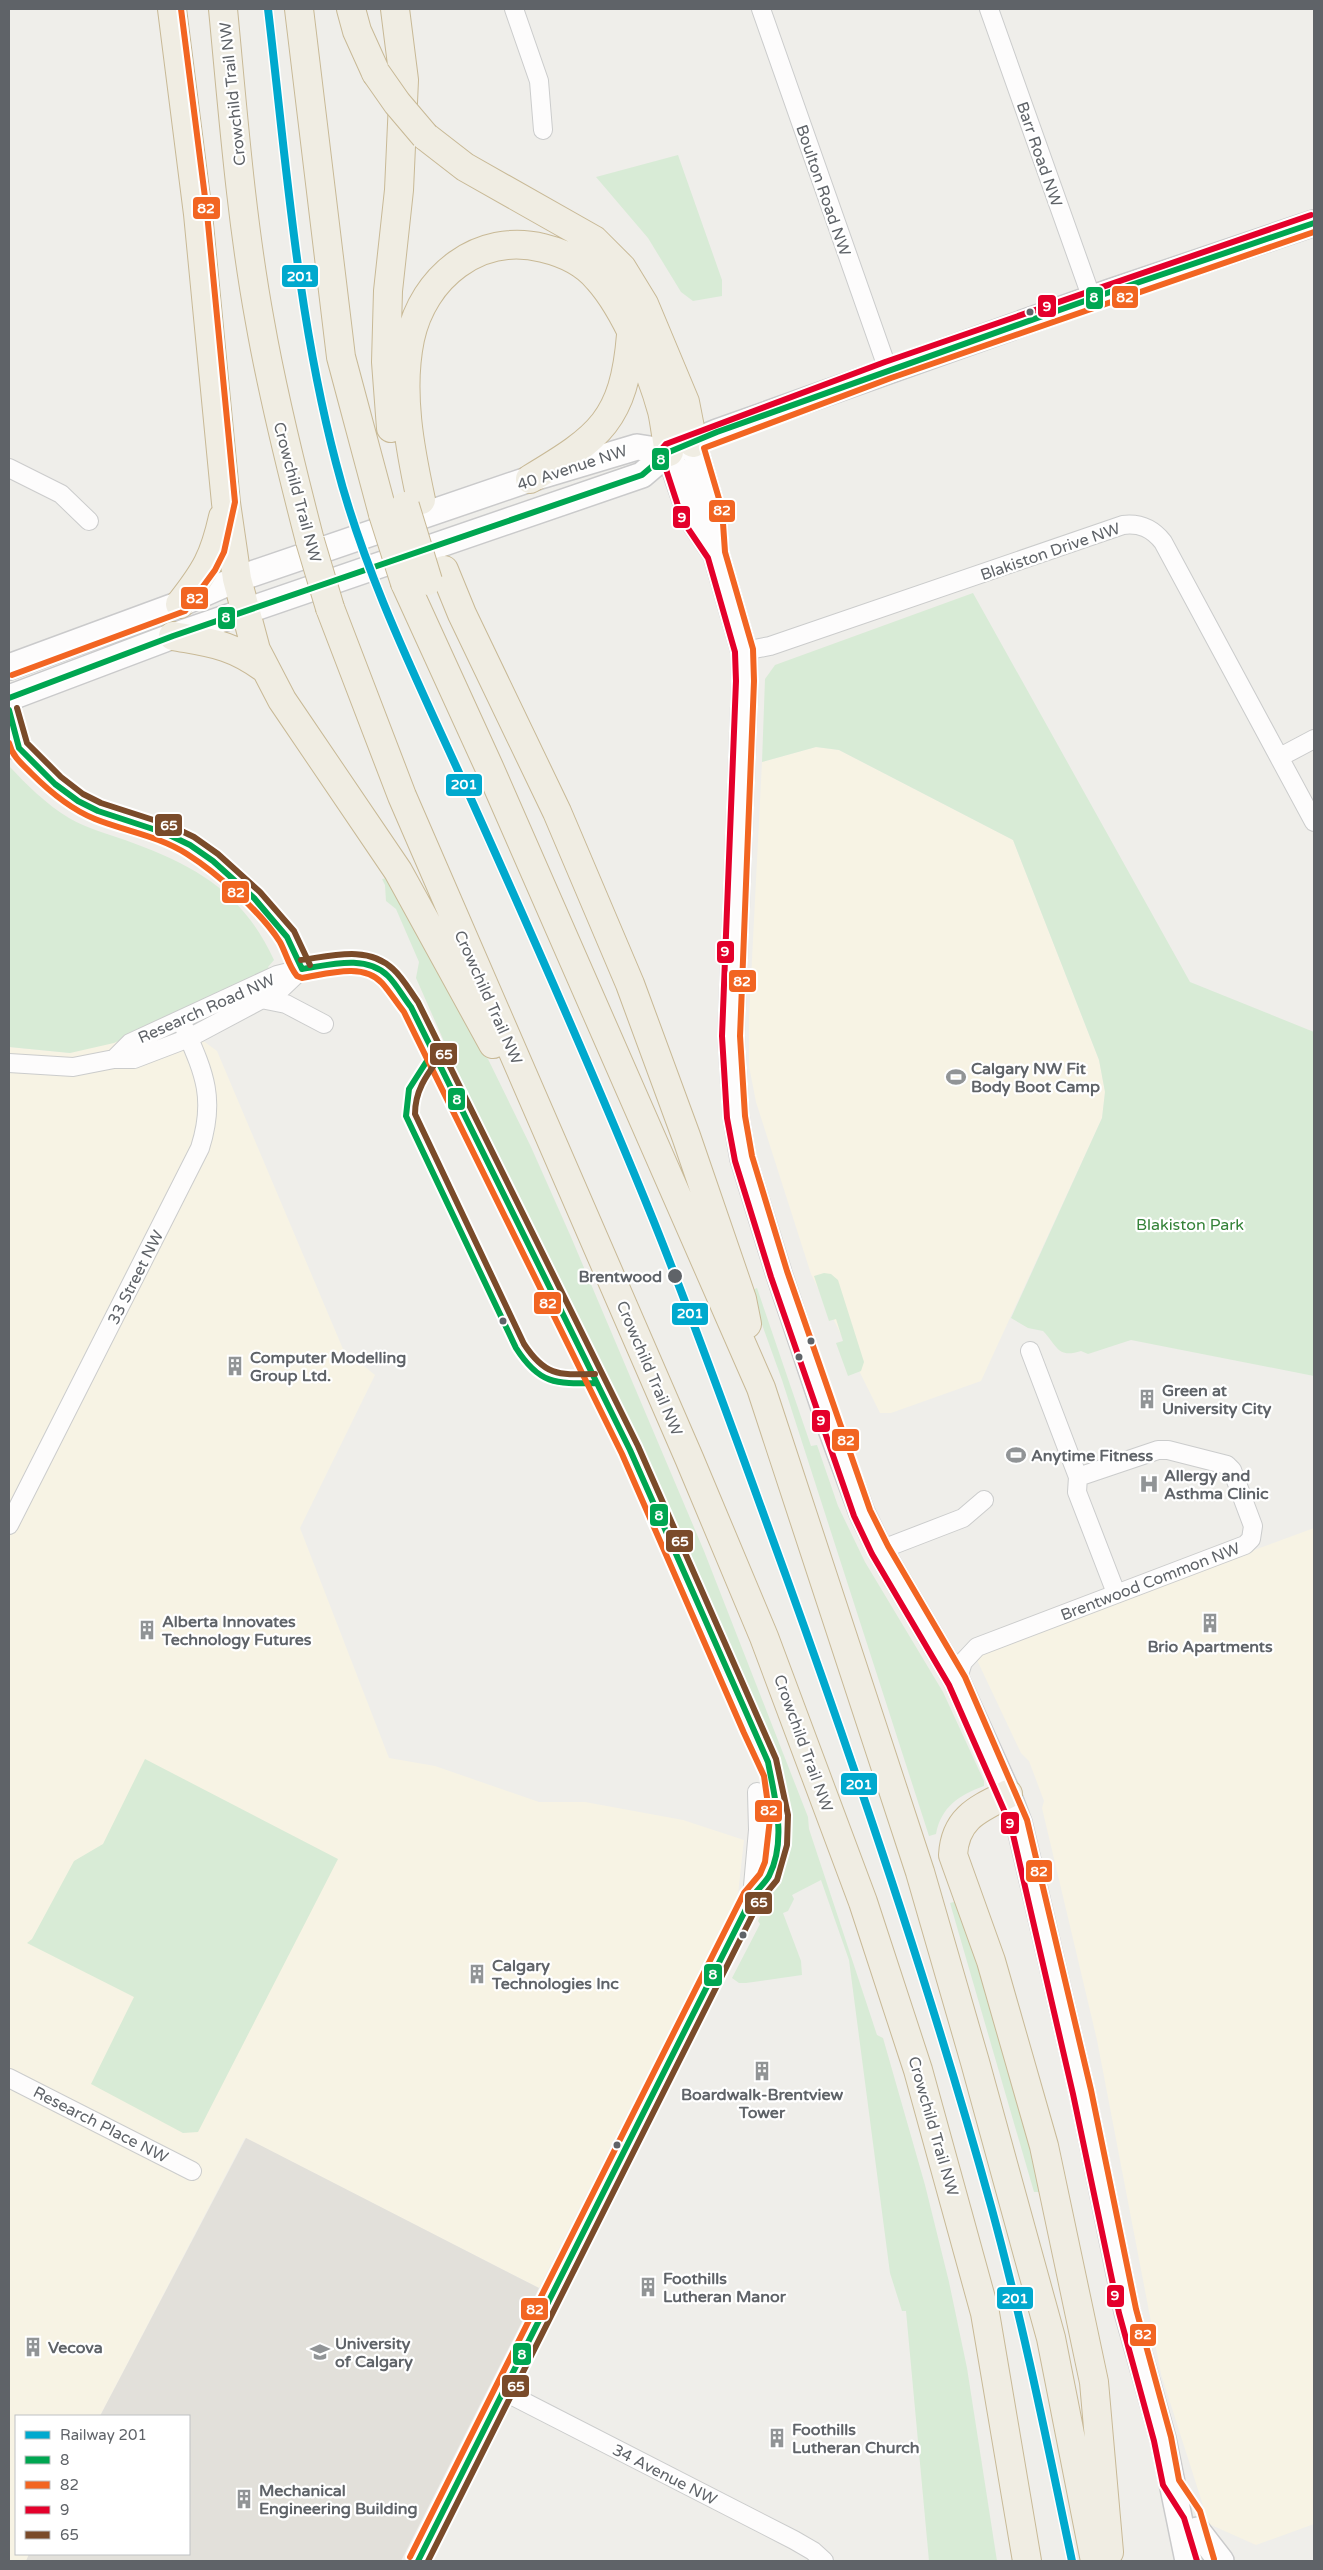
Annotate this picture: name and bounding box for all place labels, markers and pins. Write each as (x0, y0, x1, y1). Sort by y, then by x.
unlabelled marker (1025, 307, 1035, 317)
place label: Calgary NW Fit Body Boot Camp (971, 1059, 1100, 1097)
sports icon: Calgary NW Fit Body Boot Camp (945, 1066, 967, 1088)
place label: Brentwood (578, 1267, 662, 1287)
marker: Brentwood (666, 1267, 684, 1285)
unlabelled marker (498, 1316, 508, 1326)
unlabelled marker (806, 1336, 816, 1346)
place label: Computer Modelling Group Ltd. (250, 1348, 406, 1386)
unlabelled marker (794, 1352, 804, 1362)
building icon: Computer Modelling Group Ltd. (224, 1355, 246, 1377)
place label: Green at University City (1162, 1381, 1272, 1419)
building icon: Green at University City (1136, 1388, 1158, 1410)
sports icon: Anytime Fitness (1005, 1444, 1027, 1466)
place label: Anytime Fitness (1031, 1446, 1153, 1466)
place label: Allergy and Asthma Clinic (1164, 1466, 1269, 1504)
hospital icon: Allergy and Asthma Clinic (1138, 1473, 1160, 1495)
place label: Alberta Innovates Technology Futures (161, 1612, 312, 1650)
building icon: Brio Apartments (1199, 1612, 1221, 1634)
building icon: Alberta Innovates Technology Futures (136, 1619, 158, 1641)
place label: Brio Apartments (1147, 1637, 1273, 1657)
unlabelled marker (738, 1930, 748, 1940)
place label: Calgary Technologies Inc (491, 1956, 619, 1994)
building icon: Calgary Technologies Inc (466, 1963, 488, 1985)
building icon: Boardwalk-Brentview Tower (751, 2060, 773, 2082)
place label: Boardwalk-Brentview Tower (681, 2085, 843, 2123)
unlabelled marker (612, 2140, 622, 2150)
place label: Foothills Lutheran Manor (663, 2269, 787, 2307)
building icon: Foothills Lutheran Manor (637, 2276, 659, 2298)
place label: University of Calgary (335, 2334, 413, 2372)
building icon: Vecova (22, 2336, 44, 2358)
place label: Vecova (48, 2338, 103, 2358)
school or university icon: University of Calgary (309, 2341, 331, 2363)
place label: Foothills Lutheran Church (792, 2420, 920, 2458)
building icon: Foothills Lutheran Church (766, 2427, 788, 2449)
place label: Mechanical Engineering Building (259, 2481, 418, 2519)
building icon: Mechanical Engineering Building (233, 2488, 255, 2510)

